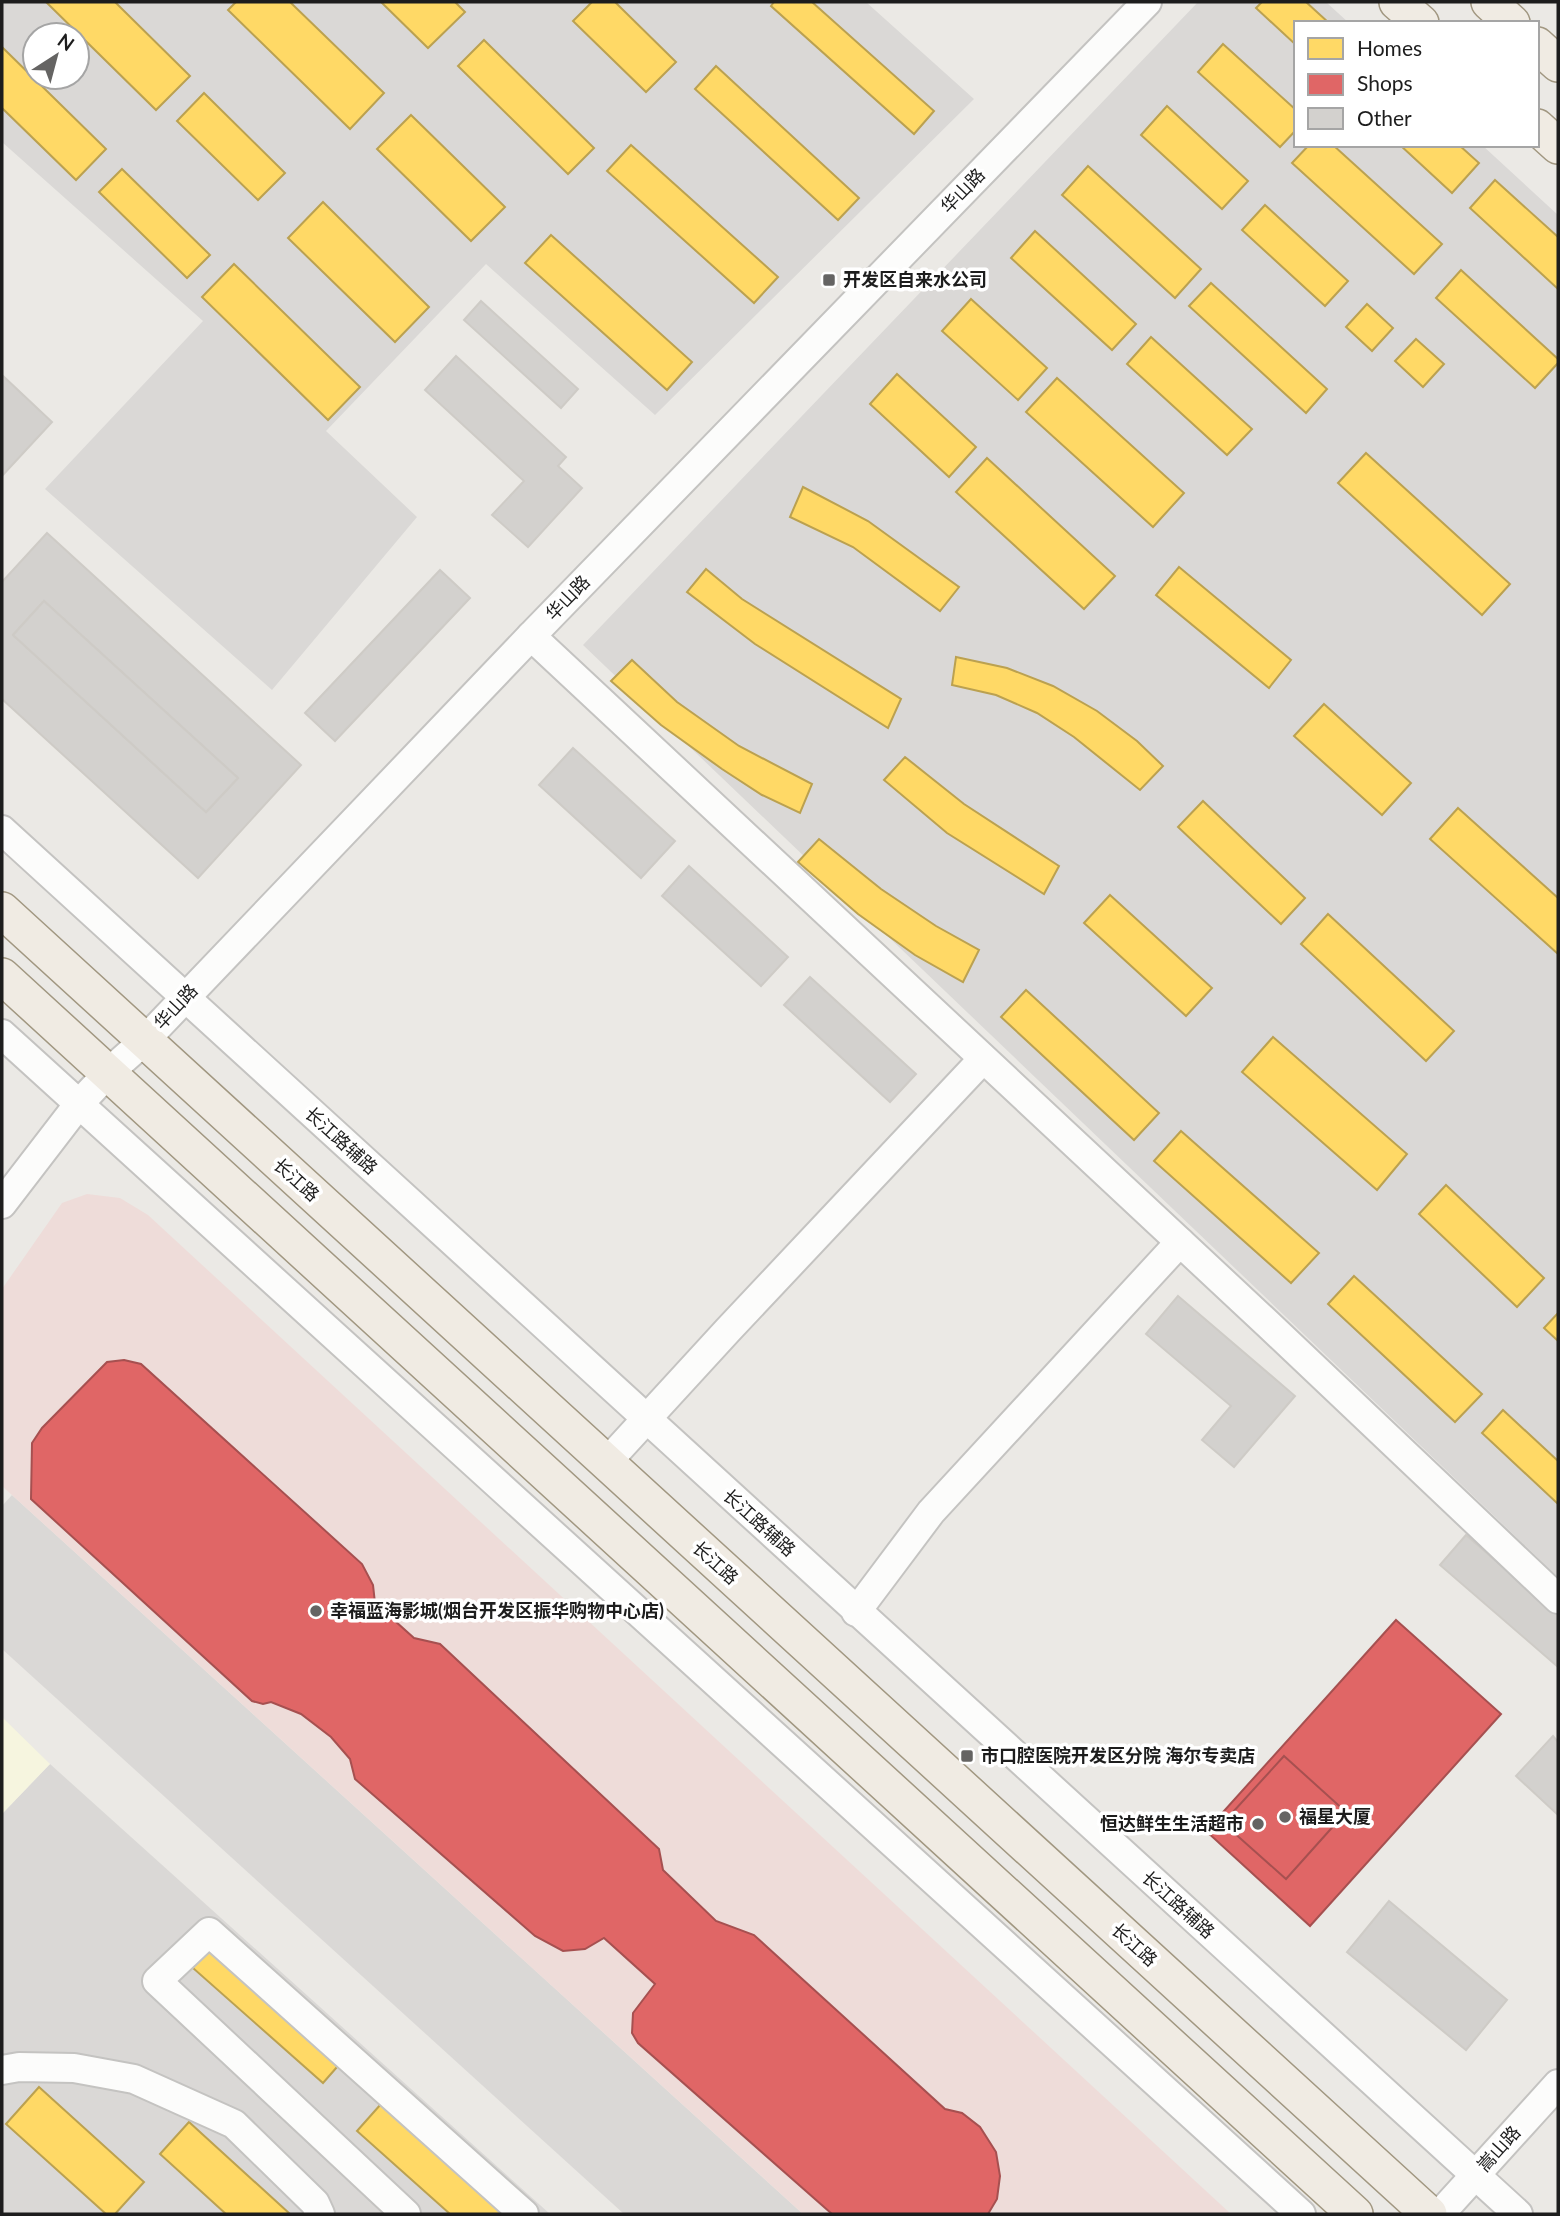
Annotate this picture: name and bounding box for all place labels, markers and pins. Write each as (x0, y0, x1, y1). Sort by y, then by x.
place label: 开发区自来水公司 (843, 268, 987, 290)
marker: 开发区自来水公司 (821, 272, 837, 288)
place label: 幸福蓝海影城(烟台开发区振华购物中心店) (330, 1599, 664, 1621)
marker: 幸福蓝海影城(烟台开发区振华购物中心店) (308, 1603, 324, 1619)
place label: 市口腔医院开发区分院 海尔专卖店 (981, 1744, 1255, 1766)
marker: 市口腔医院开发区分院 海尔专卖店 (959, 1748, 975, 1764)
place label: 福星大厦 (1299, 1805, 1371, 1827)
marker: 福星大厦 (1277, 1809, 1293, 1825)
place label: 恒达鲜生生活超市 (1100, 1812, 1244, 1834)
marker: 恒达鲜生生活超市 (1250, 1816, 1266, 1832)

